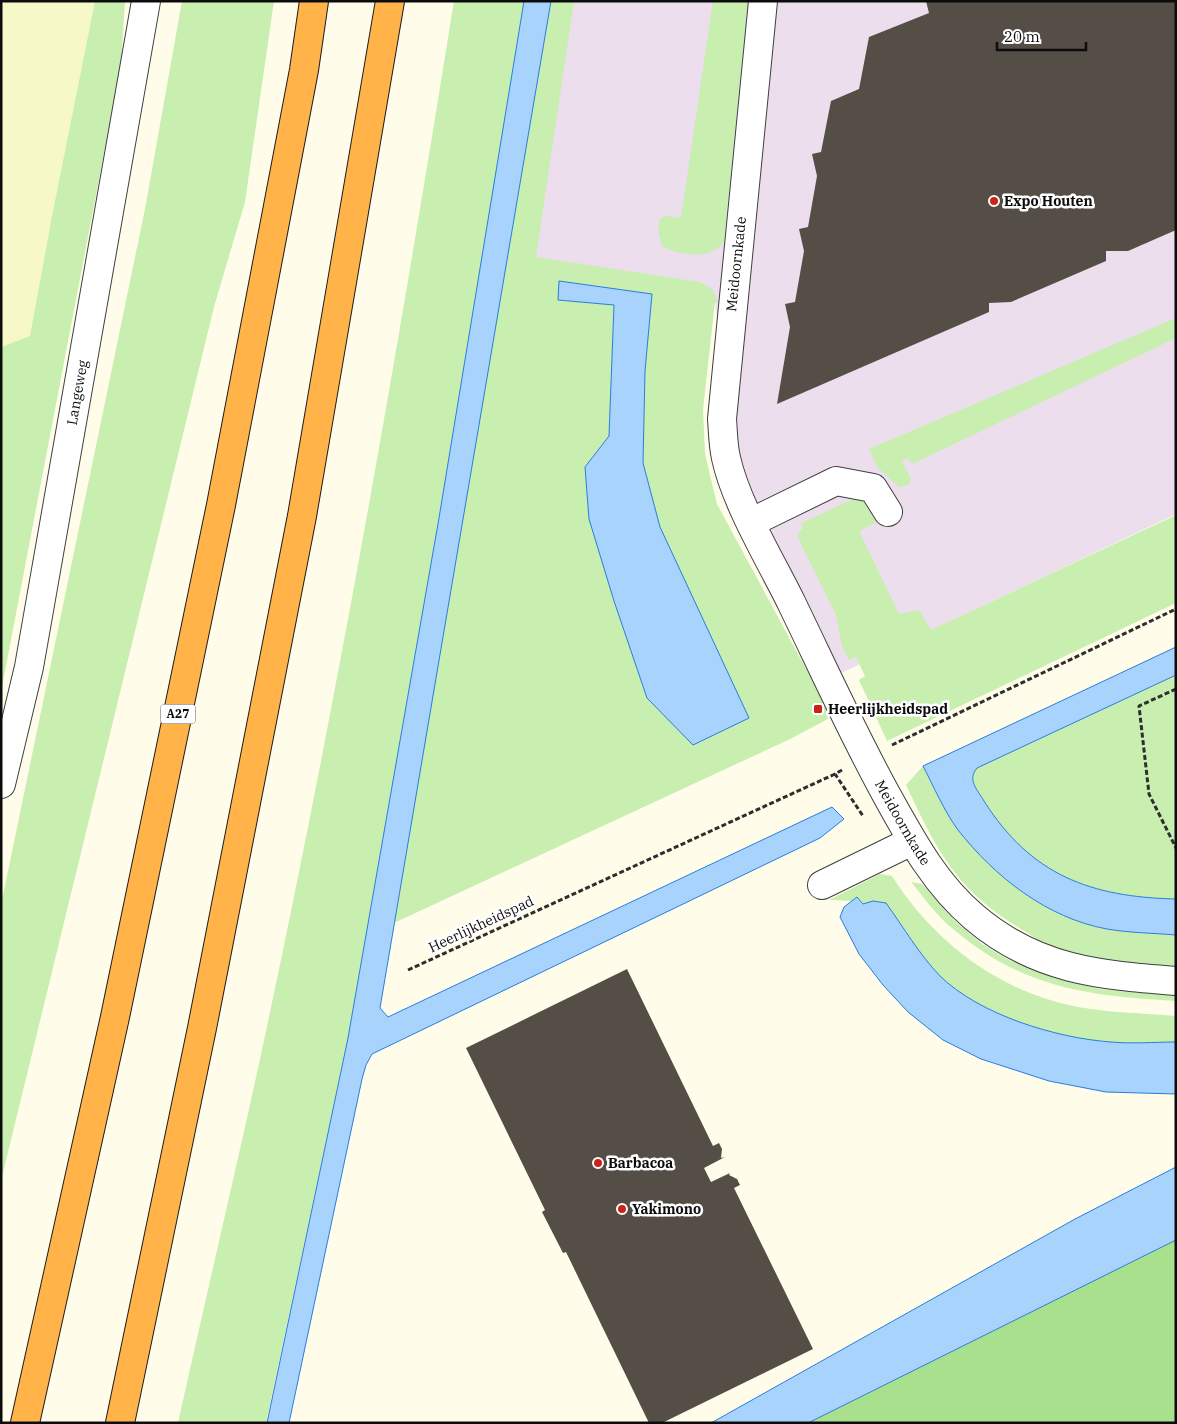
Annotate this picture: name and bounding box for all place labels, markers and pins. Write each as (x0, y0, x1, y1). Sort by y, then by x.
place label: Expo Houten (1004, 192, 1093, 210)
marker: Expo Houten (988, 195, 1000, 207)
place label: Heerlijkheidspad (828, 700, 948, 718)
marker: Heerlijkheidspad (812, 703, 824, 715)
place label: Barbacoa (608, 1154, 673, 1172)
marker: Barbacoa (592, 1157, 604, 1169)
place label: Yakimono (632, 1200, 701, 1218)
marker: Yakimono (616, 1203, 628, 1215)

